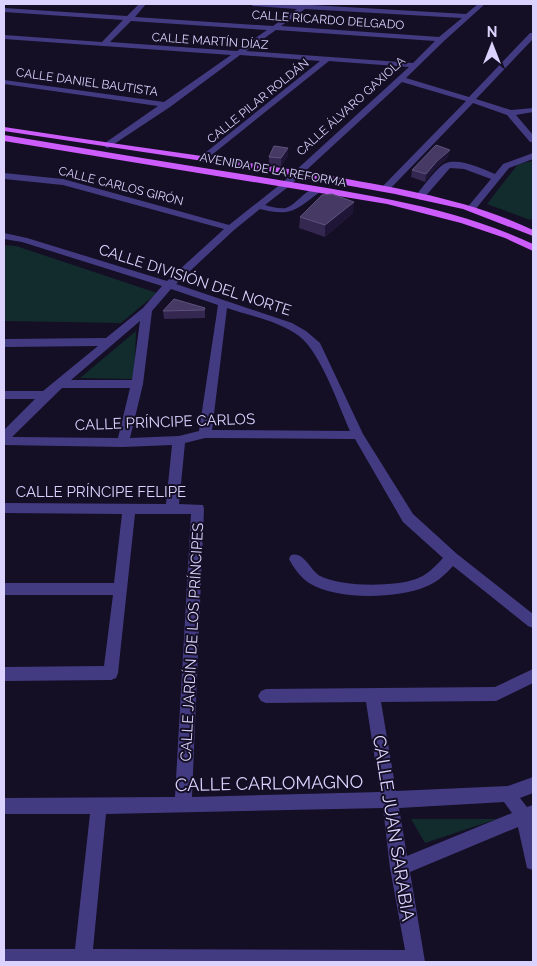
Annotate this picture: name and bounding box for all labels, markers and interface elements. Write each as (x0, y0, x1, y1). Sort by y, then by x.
street label: CALLE RICARDO DELGADO (251, 8, 405, 32)
north arrow (467, 20, 517, 70)
text: N (487, 24, 497, 40)
street label: CALLE MARTÍN DÍAZ (151, 30, 269, 52)
street label: CALLE ÁLVARO GAXIOLA (294, 54, 408, 158)
street label: CALLE PILAR ROLDÁN (204, 56, 312, 146)
street label: CALLE DANIEL BAUTISTA (15, 65, 159, 99)
street label: AVENIDA DE LA REFORMA (199, 150, 347, 190)
street label: CALLE CARLOS GIRÓN (57, 164, 185, 208)
street label: CALLE DIVISIÓN DEL NORTE (96, 240, 294, 320)
street label: CALLE PRÍNCIPE CARLOS (75, 410, 255, 434)
street label: CALLE PRÍNCIPE FELIPE (16, 483, 186, 501)
street label: CALLE JARDÍN DE LOS PRÍNCIPES (177, 522, 207, 762)
street label: CALLE JUAN SARABIA (369, 733, 419, 923)
street label: CALLE CARLOMAGNO (175, 771, 363, 795)

